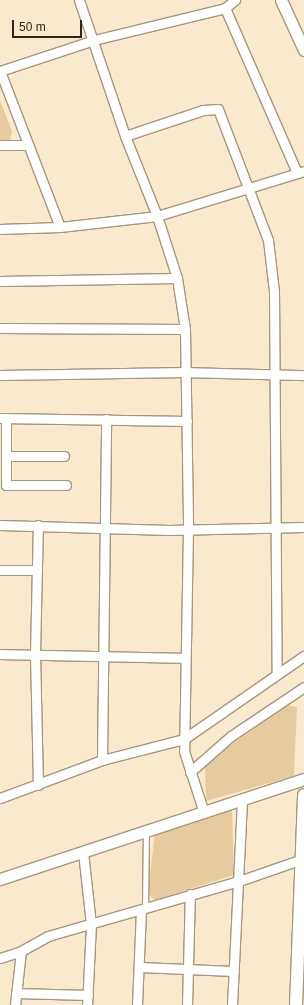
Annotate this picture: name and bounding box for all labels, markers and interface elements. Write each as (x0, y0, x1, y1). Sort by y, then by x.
scale bar (14, 12, 84, 38)
text: 50 m (19, 20, 46, 34)

